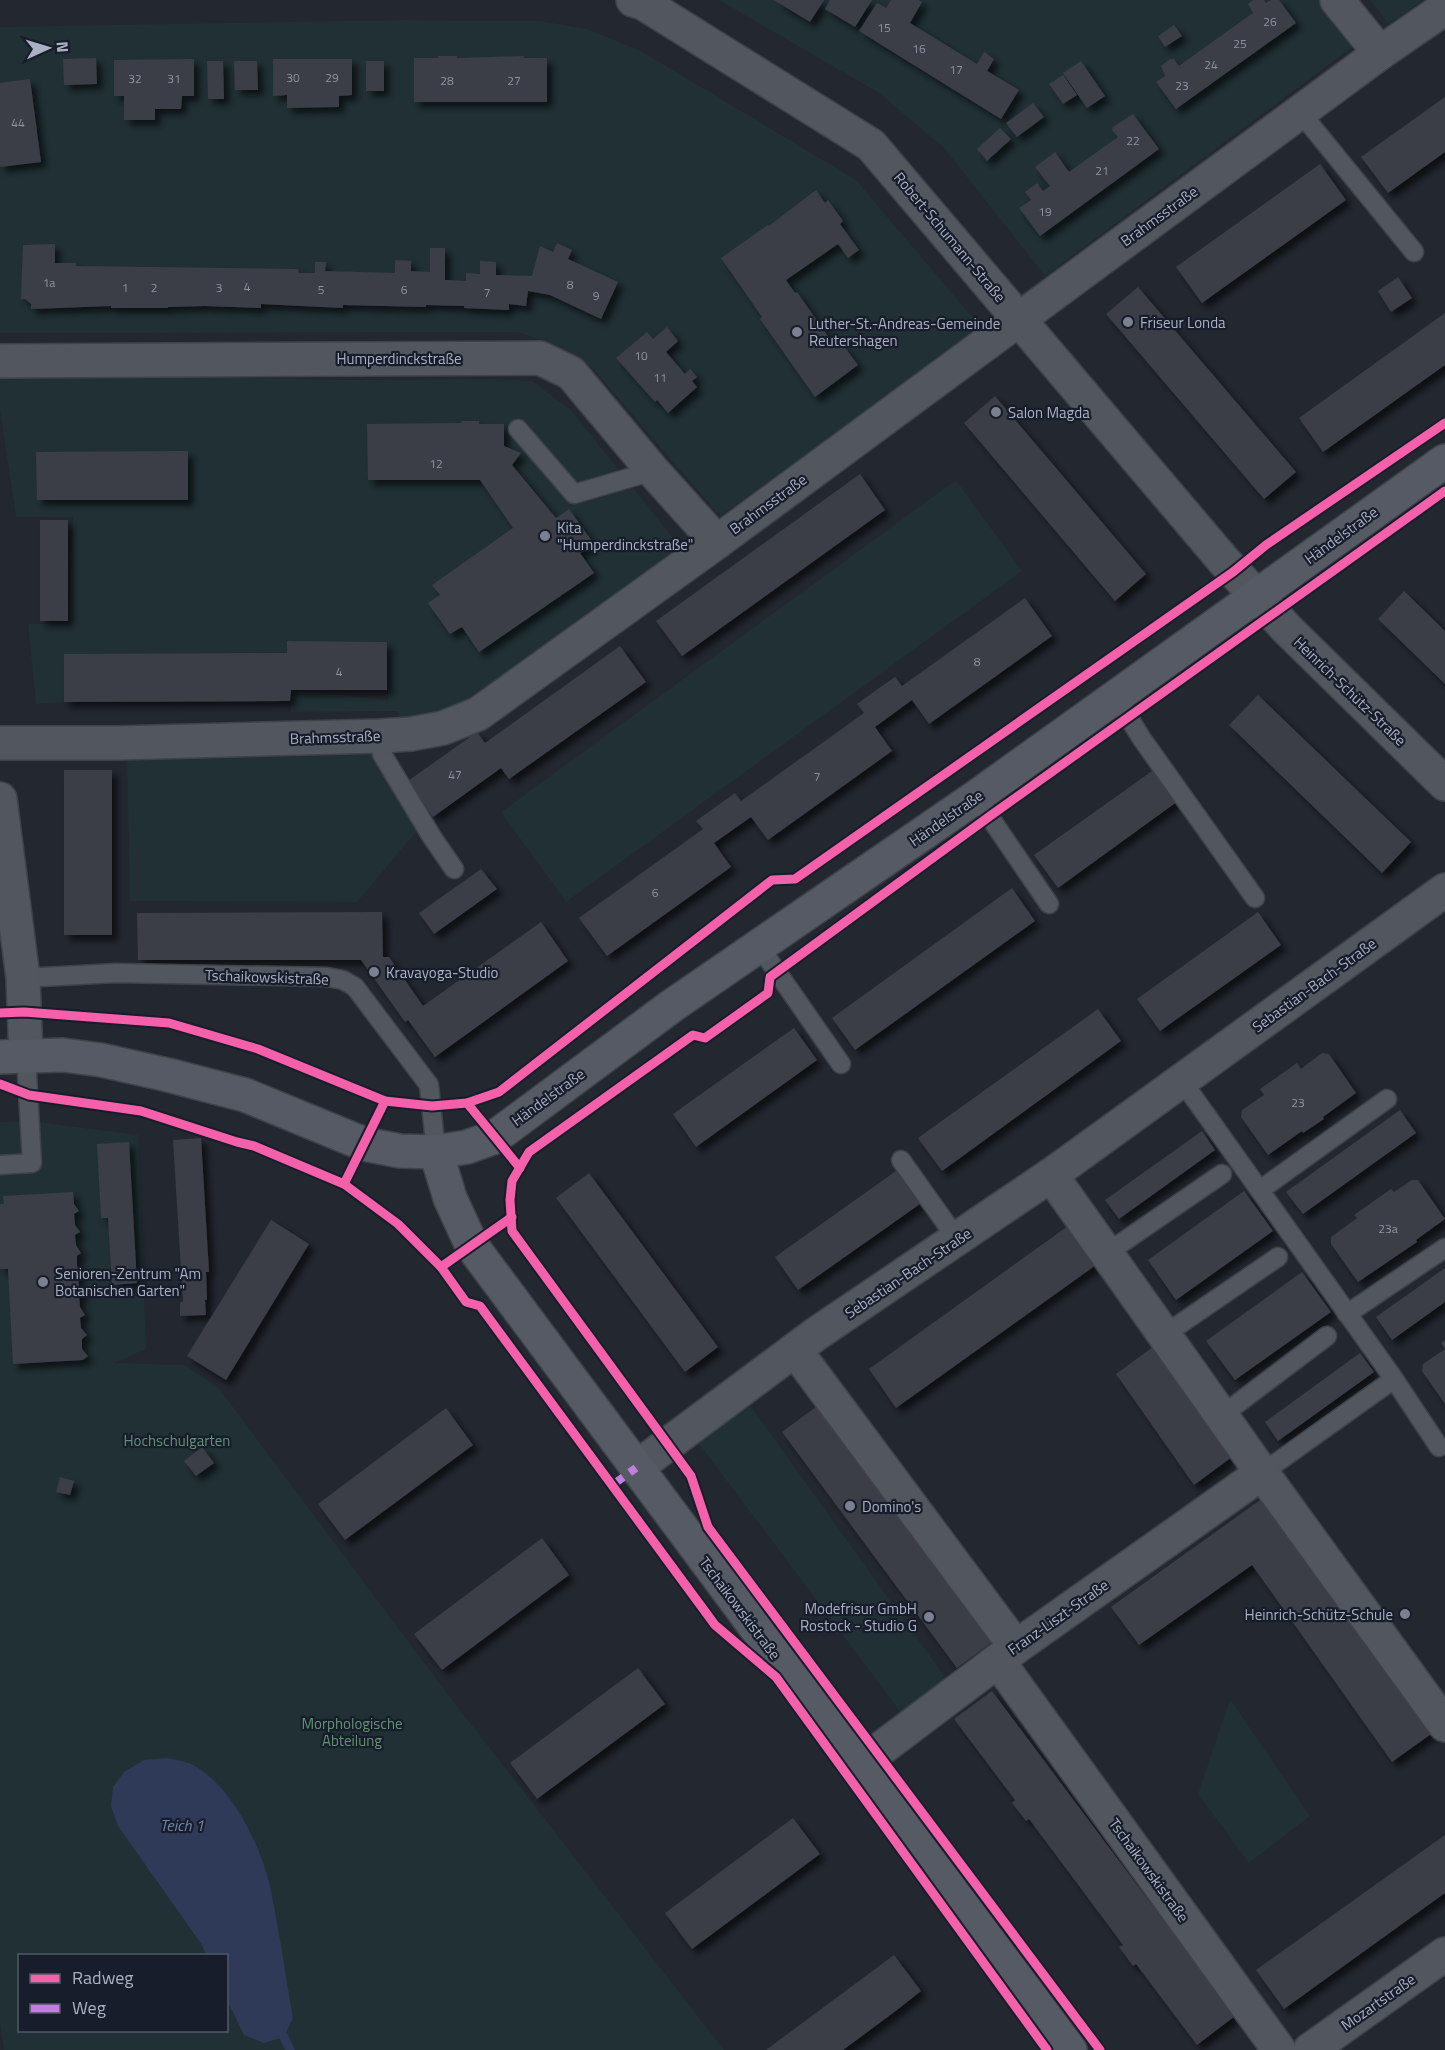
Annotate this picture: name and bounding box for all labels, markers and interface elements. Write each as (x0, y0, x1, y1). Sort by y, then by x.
house number: 26 (1263, 12, 1277, 31)
north arrow (18, 18, 78, 78)
house number: 15 (877, 18, 891, 37)
house number: 25 (1233, 34, 1247, 53)
house number: 16 (912, 39, 926, 58)
text: N (51, 41, 75, 53)
house number: 24 (1204, 55, 1218, 74)
house number: 17 (949, 60, 963, 79)
house number: 30 (286, 68, 300, 87)
house number: 29 (325, 68, 339, 87)
house number: 32 (128, 69, 142, 88)
house number: 31 (167, 69, 181, 88)
house number: 28 (440, 71, 454, 90)
house number: 27 (507, 71, 521, 90)
house number: 23 (1175, 76, 1189, 95)
house number: 44 (11, 113, 25, 132)
house number: 22 (1126, 131, 1140, 150)
house number: 21 (1095, 161, 1109, 180)
street label: Robert-Schumann-Straße (889, 167, 1011, 307)
street label: Brahmsstraße (1116, 180, 1202, 252)
house number: 19 (1038, 202, 1052, 221)
house number: 1a (43, 273, 55, 292)
house number: 8 (567, 275, 574, 294)
house number: 4 (244, 277, 251, 296)
house number: 1 (122, 278, 128, 297)
house number: 2 (151, 278, 157, 297)
house number: 3 (216, 278, 222, 297)
house number: 5 (318, 280, 325, 299)
house number: 6 (401, 280, 408, 299)
house number: 7 (484, 283, 490, 302)
house number: 9 (593, 286, 600, 305)
place label: Friseur Londa (1140, 311, 1226, 334)
place label: Luther-St.-Andreas-Gemeinde Reutershagen (809, 312, 1000, 352)
marker: Friseur Londa (1121, 315, 1135, 329)
marker: Luther-St.-Andreas-Gemeinde Reutershagen (790, 325, 804, 339)
house number: 10 (634, 346, 648, 365)
street label: Humperdinckstraße (336, 347, 462, 370)
house number: 11 (653, 368, 667, 387)
place label: Salon Magda (1008, 401, 1090, 424)
marker: Salon Magda (989, 405, 1003, 419)
house number: 12 (429, 454, 443, 473)
street label: Brahmsstraße (725, 468, 811, 540)
street label: Händelstraße (1300, 500, 1382, 570)
place label: Kita "Humperdinckstraße" (557, 516, 693, 556)
marker: Kita "Humperdinckstraße" (538, 529, 552, 543)
street label: Heinrich-Schütz-Straße (1288, 631, 1412, 751)
house number: 8 (974, 652, 981, 671)
house number: 4 (336, 662, 343, 681)
street label: Brahmsstraße (289, 724, 381, 750)
house number: 47 (448, 765, 462, 784)
house number: 7 (814, 767, 820, 786)
street label: Händelstraße (904, 784, 988, 852)
house number: 6 (652, 883, 659, 902)
street label: Sebastian-Bach-Straße (1247, 932, 1381, 1038)
place label: Kravayoga-Studio (386, 961, 499, 984)
street label: Tschaikowskistraße (205, 963, 329, 991)
marker: Kravayoga-Studio (367, 965, 381, 979)
street label: Händelstraße (507, 1062, 589, 1132)
house number: 23 (1291, 1093, 1305, 1112)
house number: 23a (1378, 1219, 1398, 1238)
street label: Sebastian-Bach-Straße (840, 1222, 976, 1324)
place label: Senioren-Zentrum "Am Botanischen Garten" (55, 1262, 201, 1302)
marker: Senioren-Zentrum "Am Botanischen Garten" (36, 1275, 50, 1289)
park label: Hochschulgarten (124, 1429, 230, 1452)
place label: Domino's (862, 1495, 921, 1518)
marker: Domino's (843, 1499, 857, 1513)
street label: Tschaikowskistraße (694, 1552, 786, 1664)
street label: Franz-Liszt-Straße (1003, 1574, 1113, 1660)
place label: Modefrisur GmbH Rostock - Studio G (800, 1597, 917, 1637)
place label: Heinrich-Schütz-Schule (1245, 1603, 1393, 1626)
marker: Heinrich-Schütz-Schule (1398, 1607, 1412, 1621)
marker: Modefrisur GmbH Rostock - Studio G (922, 1610, 936, 1624)
park label: Morphologische Abteilung (301, 1712, 403, 1752)
water label: Teich 1 (160, 1813, 204, 1837)
street label: Tschaikowskistraße (1103, 1813, 1195, 1927)
legend (18, 1954, 228, 2032)
text: Radweg (72, 1964, 134, 1991)
street label: Mozartstraße (1336, 1968, 1420, 2036)
text: Weg (72, 1994, 106, 2021)

